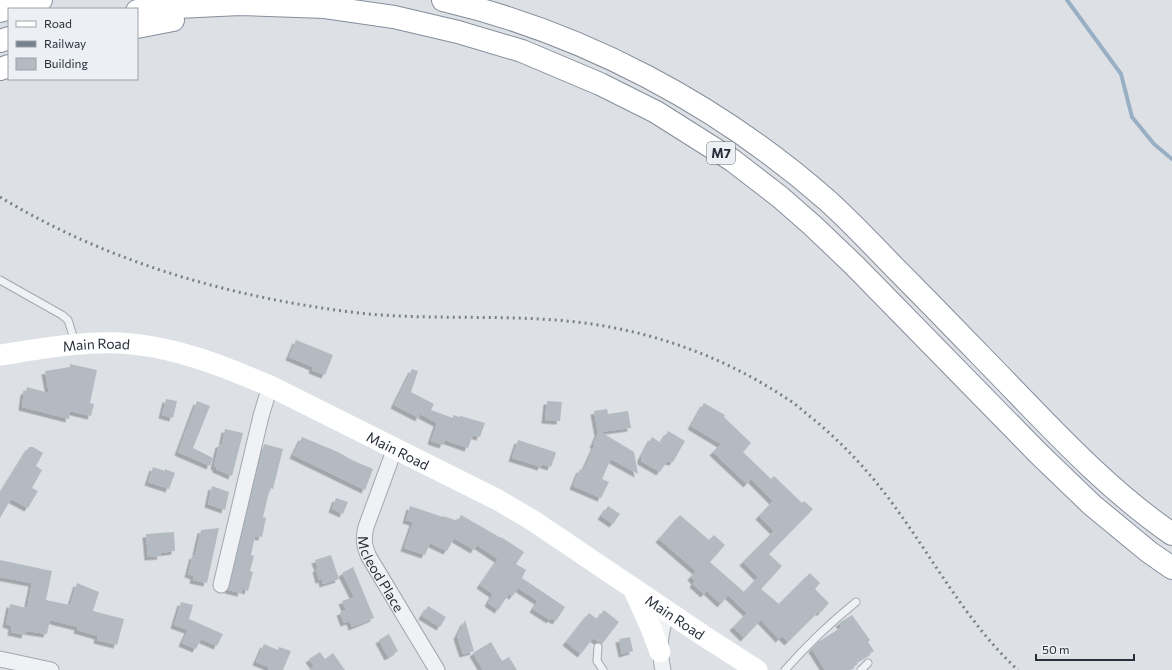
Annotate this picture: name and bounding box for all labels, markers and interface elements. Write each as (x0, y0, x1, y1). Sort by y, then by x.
legend (8, 8, 138, 80)
text: Road (44, 16, 72, 30)
text: Railway (44, 36, 86, 50)
text: Building (44, 56, 88, 70)
road number: M7 (707, 142, 735, 164)
street label: Main Road (62, 334, 131, 354)
street label: Main Road (364, 427, 432, 473)
street label: Mcleod Place (355, 535, 408, 615)
street label: Main Road (643, 591, 708, 643)
scale bar (1036, 636, 1134, 662)
text: 50 m (1042, 642, 1070, 656)

